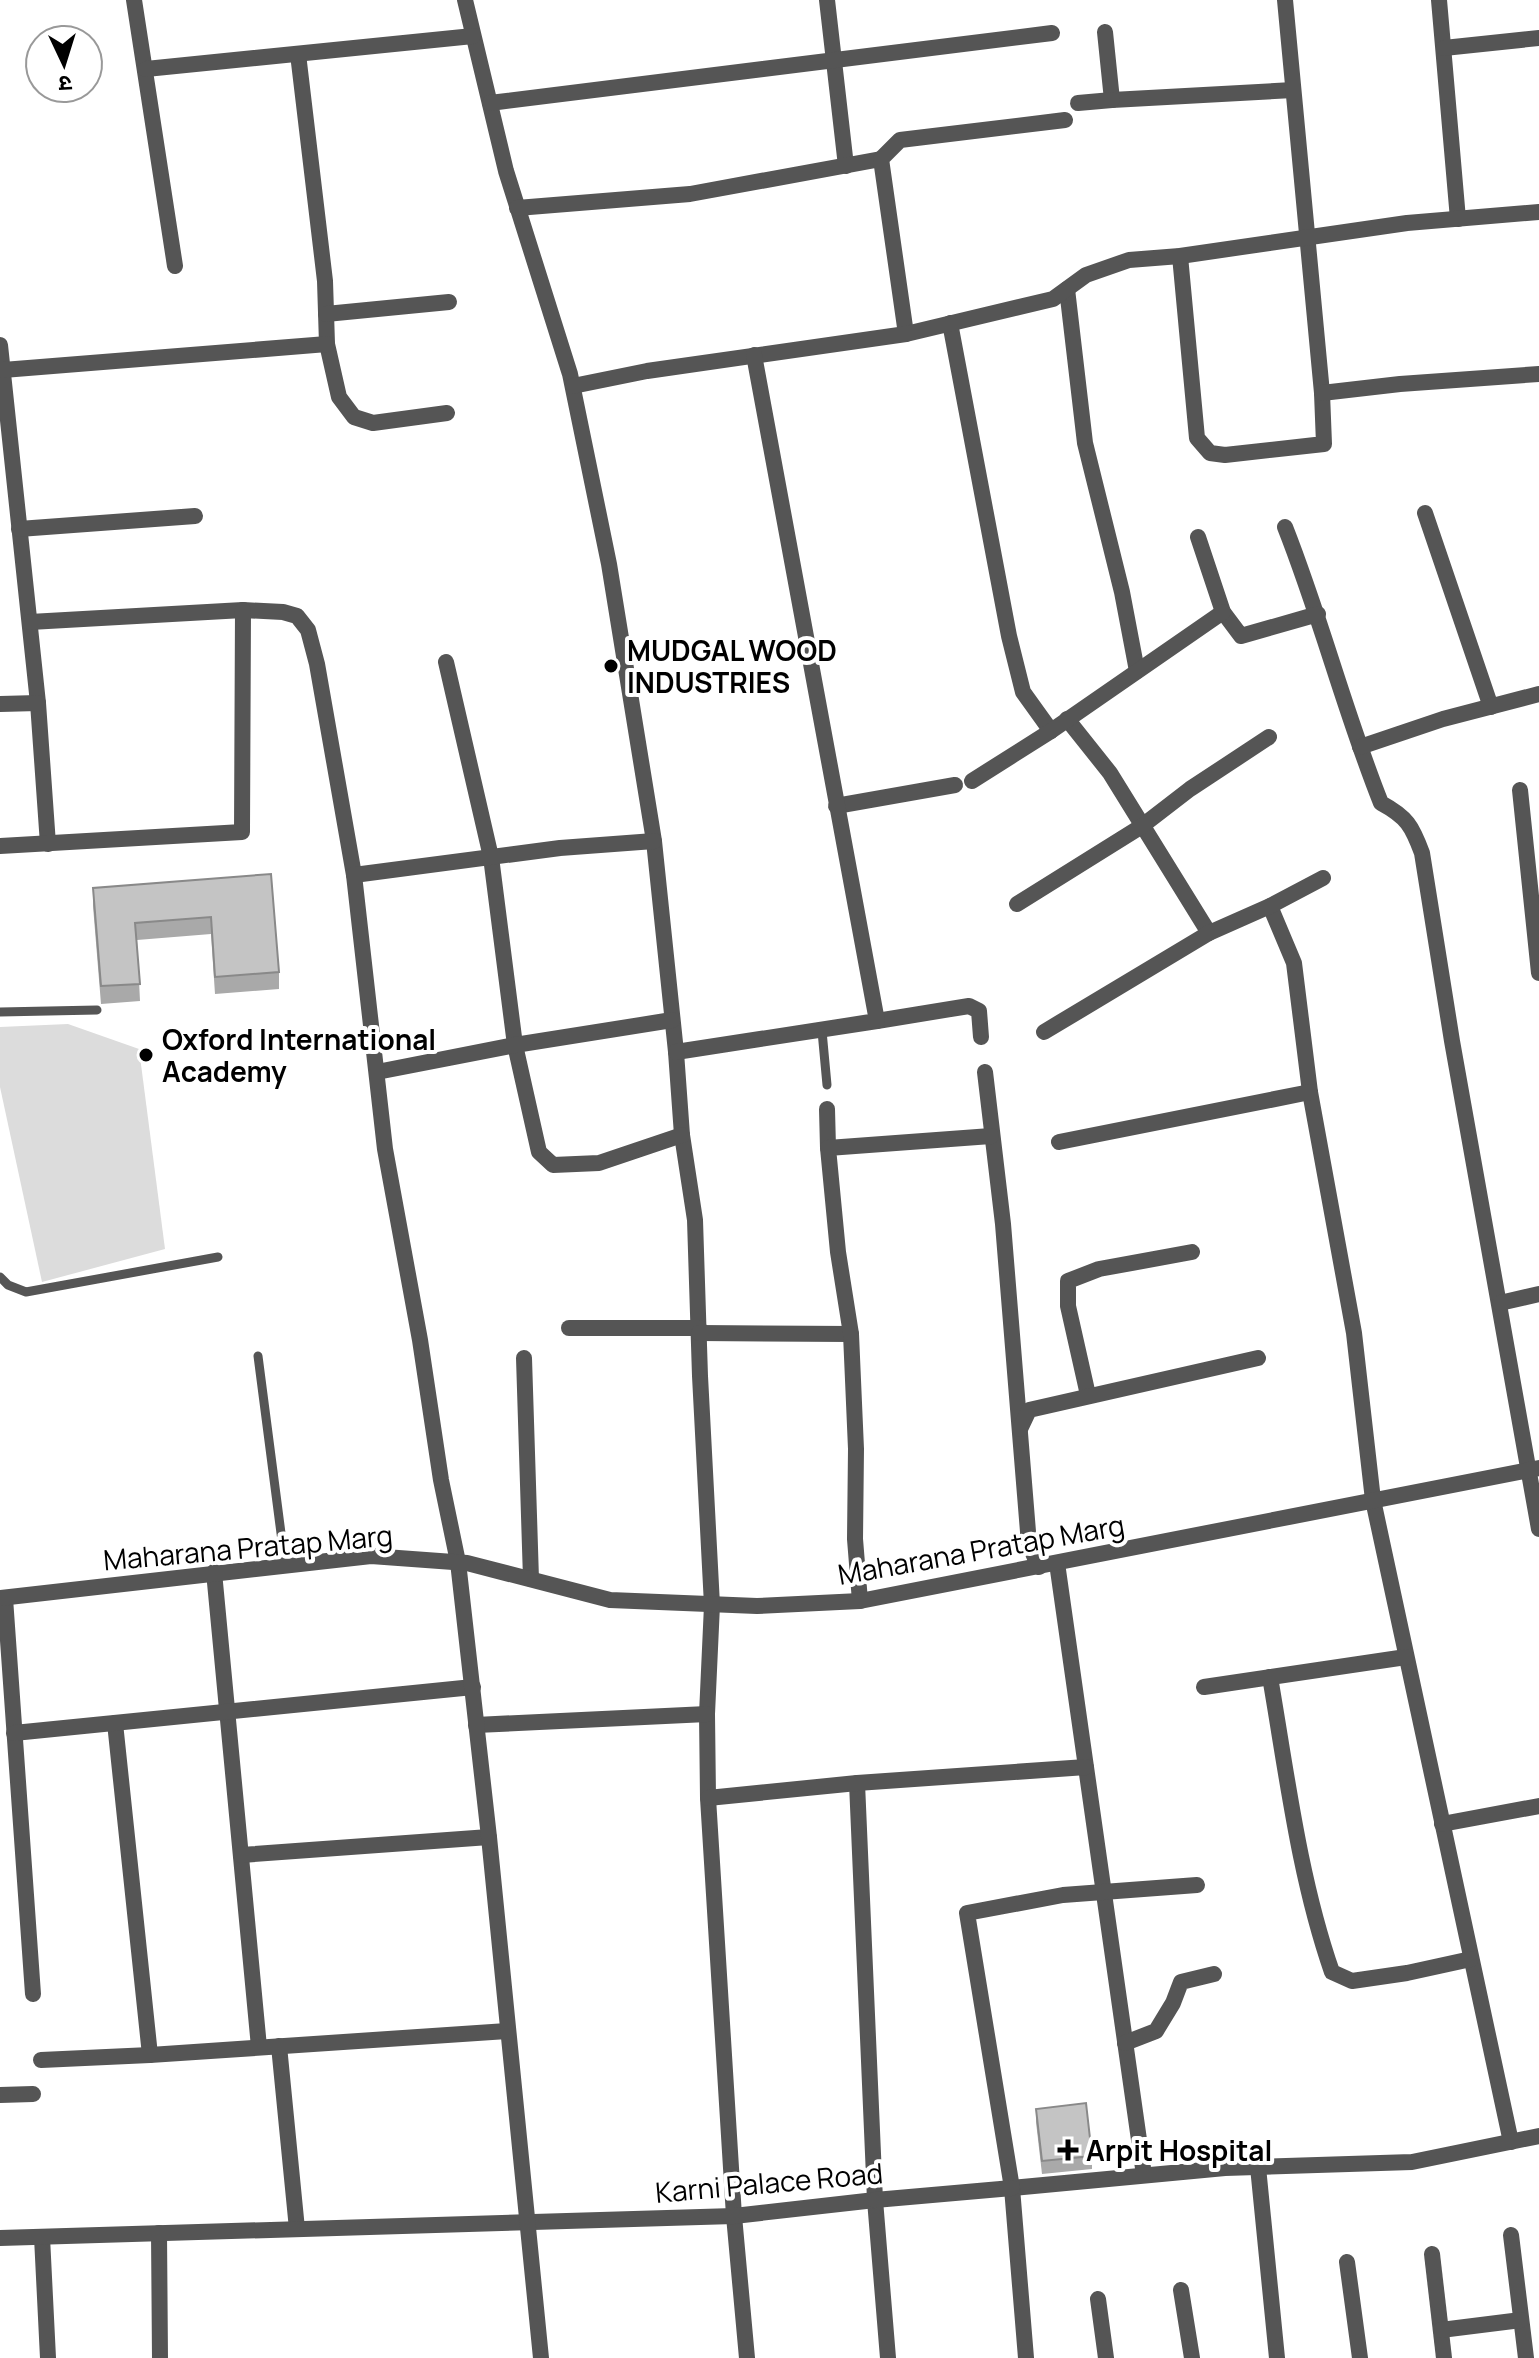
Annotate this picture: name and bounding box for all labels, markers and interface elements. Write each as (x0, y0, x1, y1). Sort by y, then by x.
north arrow (24, 24, 104, 104)
text: उ (57, 69, 73, 99)
place label: MUDGAL WOOD INDUSTRIES (627, 631, 837, 701)
marker: MUDGAL WOOD INDUSTRIES (602, 657, 620, 675)
place label: Oxford International Academy (162, 1020, 436, 1090)
marker: Oxford International Academy (137, 1046, 155, 1064)
street label: Maharana Pratap Marg (835, 1505, 1127, 1593)
street label: Maharana Pratap Marg (102, 1515, 394, 1579)
place label: Arpit Hospital (1086, 2131, 1272, 2169)
marker: Arpit Hospital (1057, 2139, 1079, 2161)
street label: Karni Palace Road (654, 2153, 884, 2211)

